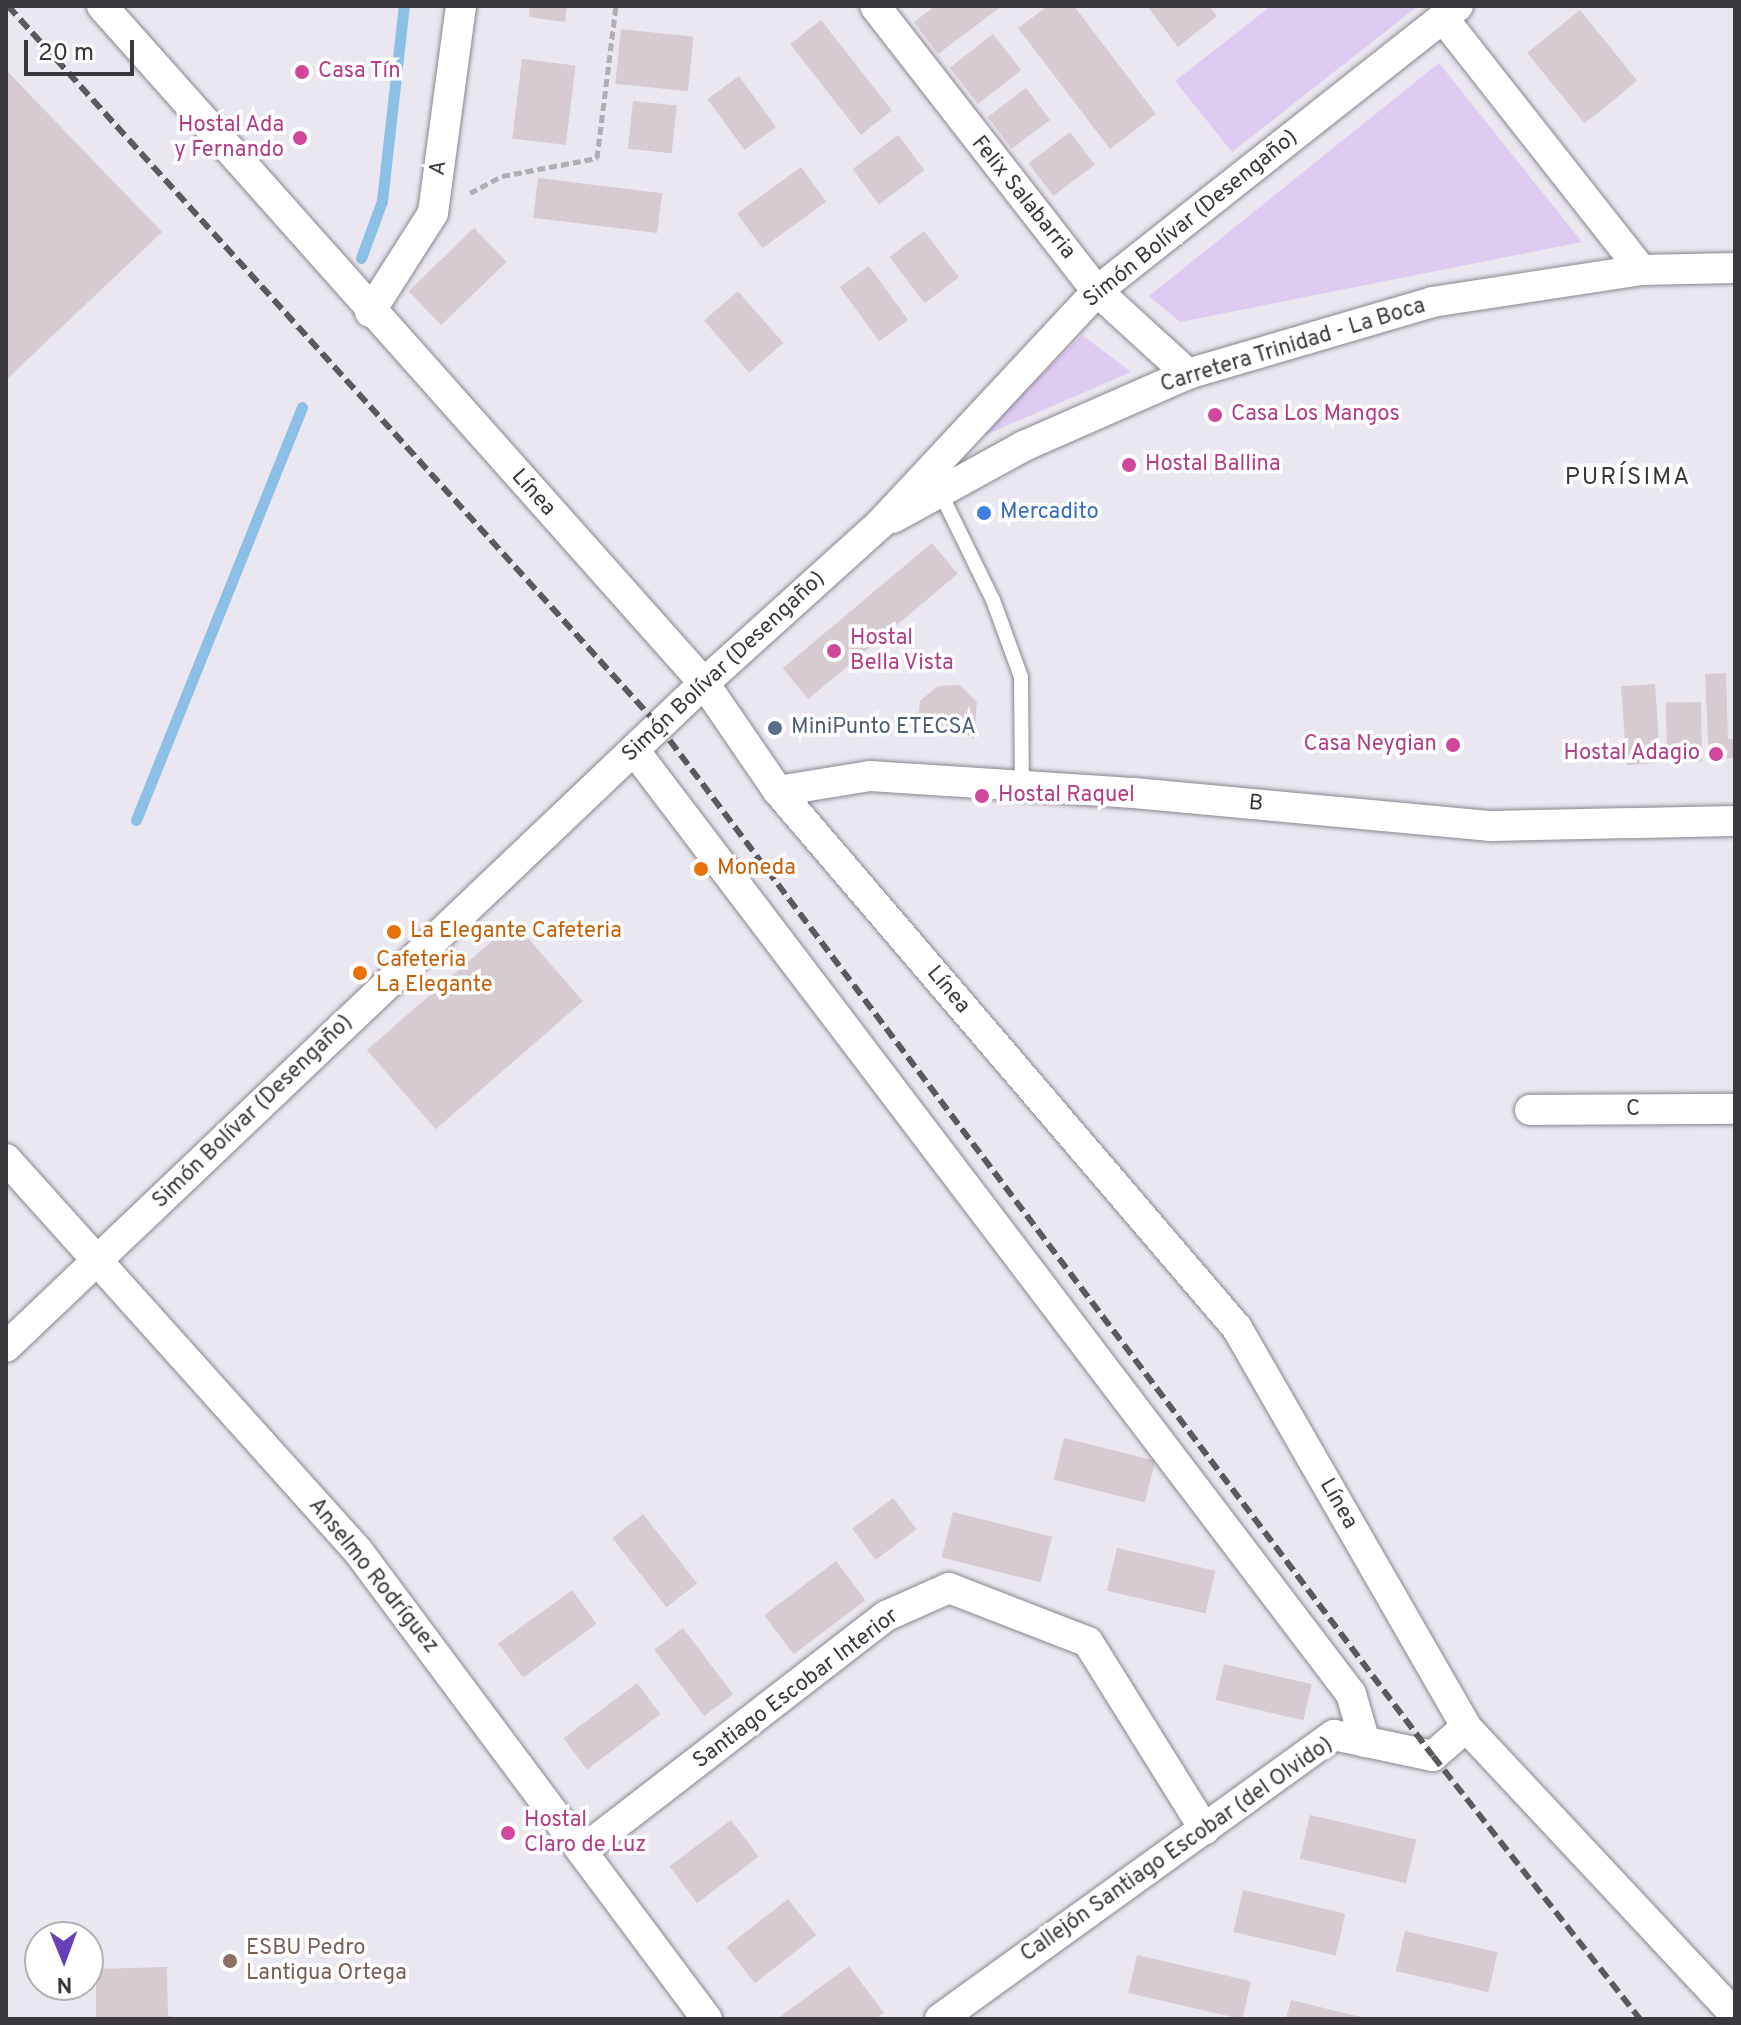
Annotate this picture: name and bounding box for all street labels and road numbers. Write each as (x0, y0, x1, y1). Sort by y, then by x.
street label: Simón Bolívar (Desengaño) (1079, 125, 1303, 313)
street label: Felix Salabarria (965, 131, 1081, 265)
street label: A (425, 159, 453, 177)
street label: Carretera Trinidad - La Boca (1157, 293, 1429, 399)
street label: Línea (505, 464, 561, 522)
street label: Simón Bolívar (Desengaño) (617, 566, 831, 768)
street label: B (1248, 790, 1264, 818)
street label: Línea (921, 961, 975, 1019)
street label: Simón Bolívar (Desengaño) (148, 1010, 358, 1214)
street label: C (1626, 1097, 1640, 1123)
street label: Línea (1313, 1474, 1363, 1534)
street label: Anselmo Rodríguez (302, 1493, 444, 1659)
street label: Santiago Escobar Interior (688, 1603, 904, 1775)
street label: Callejón Santiago Escobar (del Olvido) (1016, 1732, 1338, 1968)

